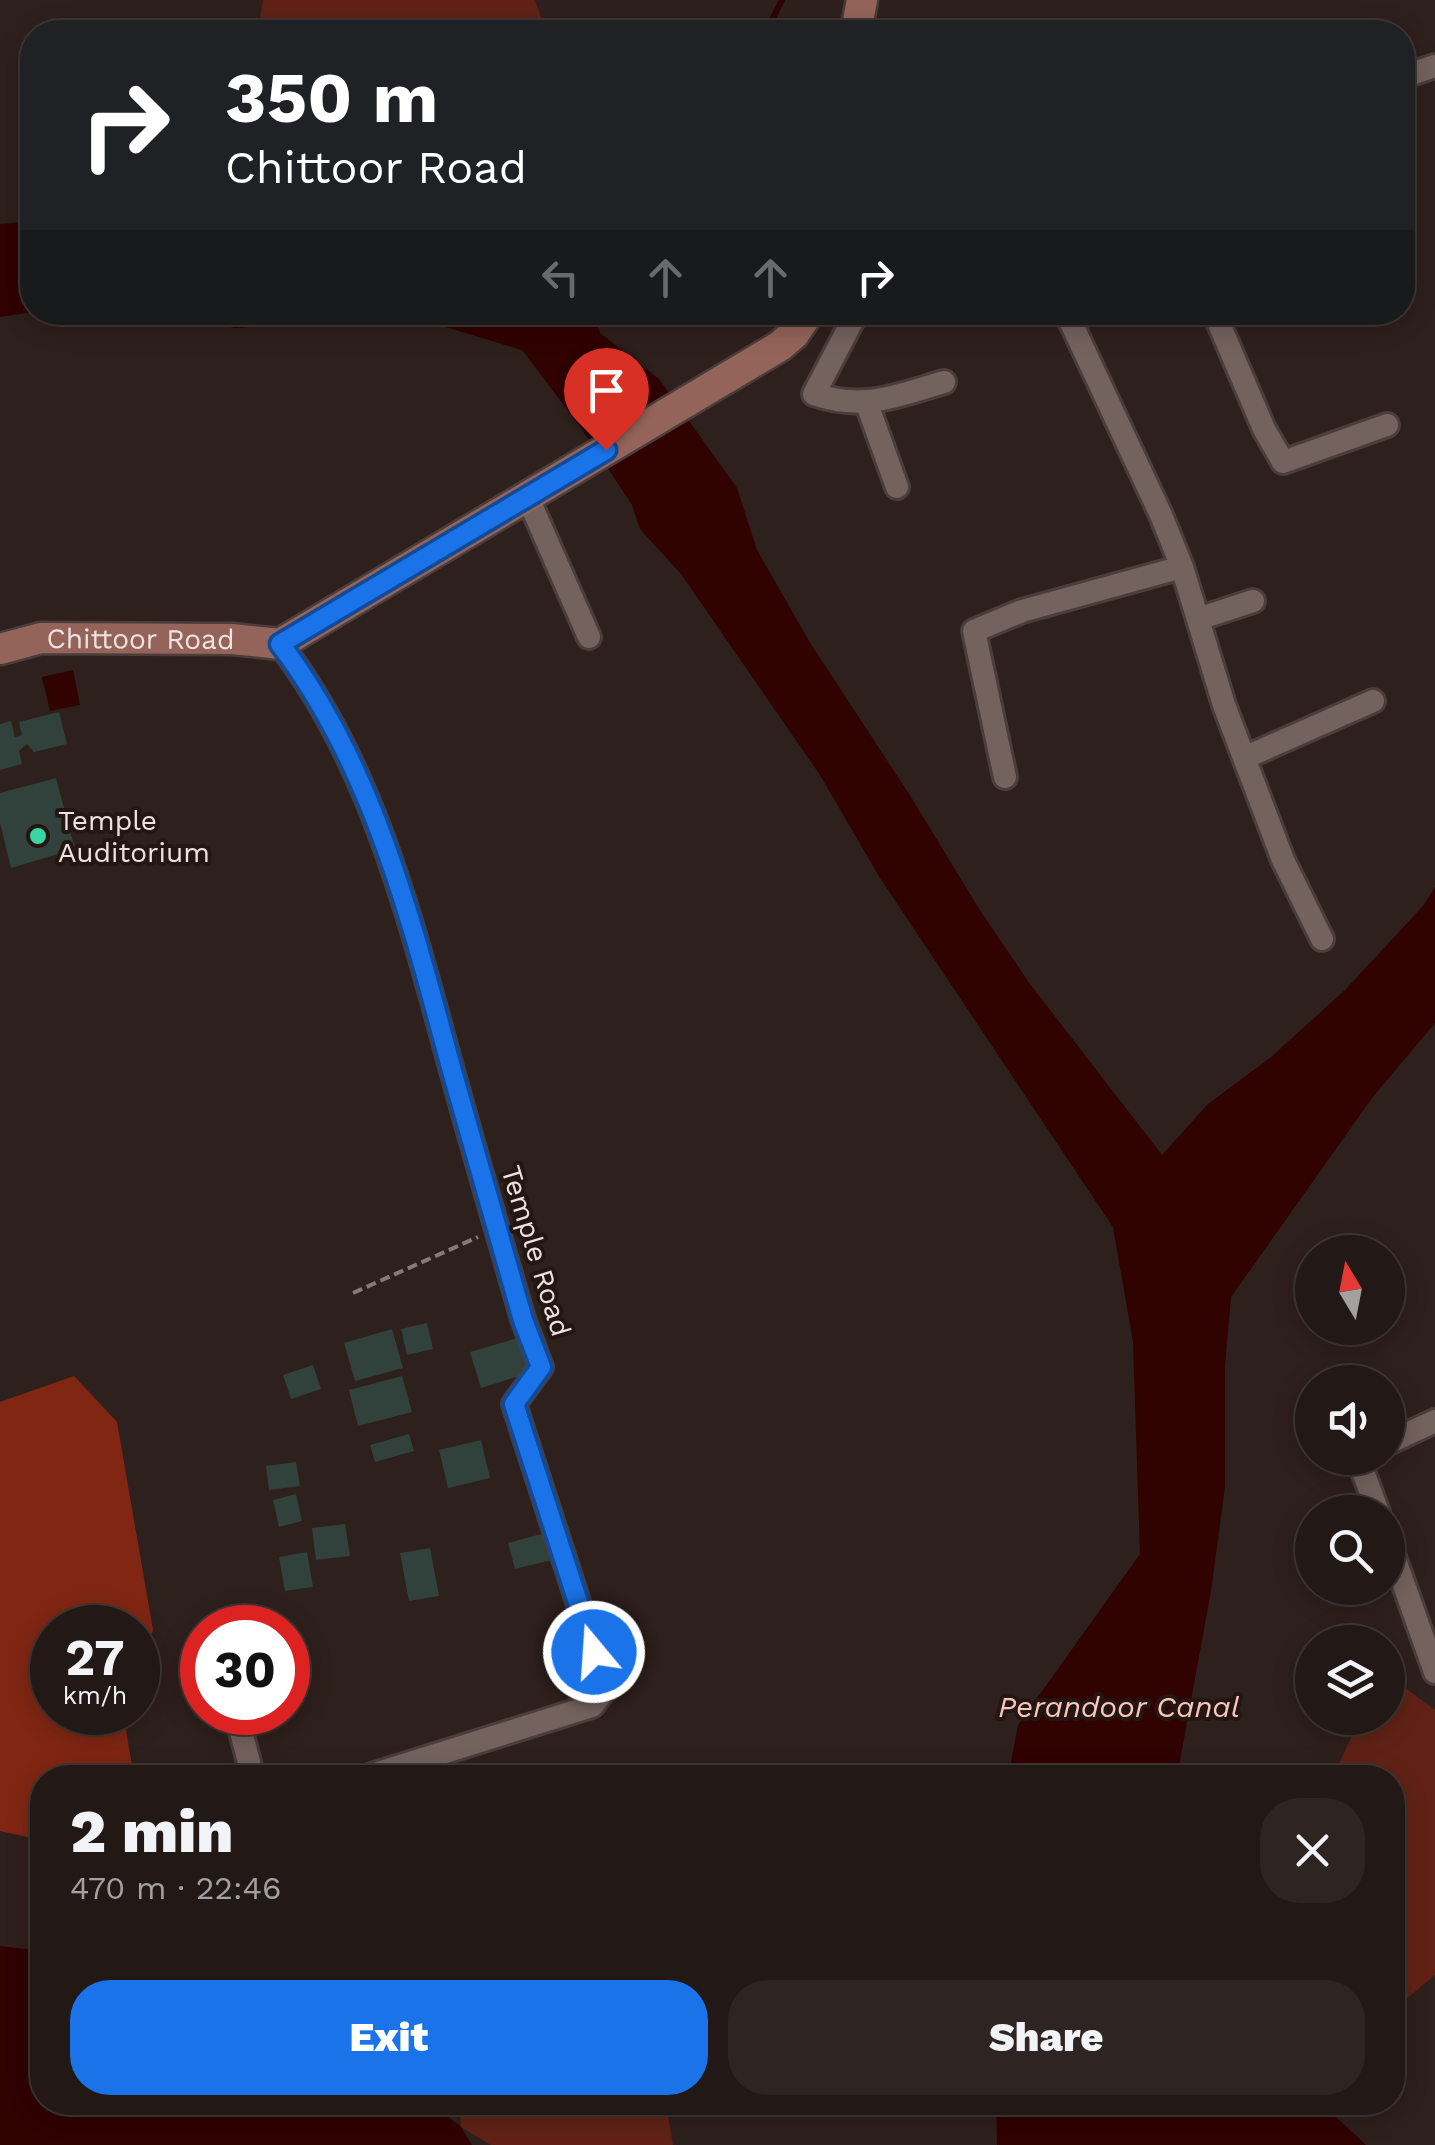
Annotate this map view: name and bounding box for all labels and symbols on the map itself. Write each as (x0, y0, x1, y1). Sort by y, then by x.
pin (564, 348, 649, 451)
street label: Chittoor Road (46, 622, 235, 656)
place label: Temple Auditorium (58, 804, 210, 869)
marker: Temple Auditorium (27, 825, 49, 847)
street label: Temple Road (494, 1162, 578, 1340)
north arrow (1295, 1235, 1405, 1345)
position arrow (542, 1600, 646, 1704)
speed limit sign: 30 (180, 1605, 310, 1735)
water label: Perandoor Canal (998, 1689, 1240, 1724)

